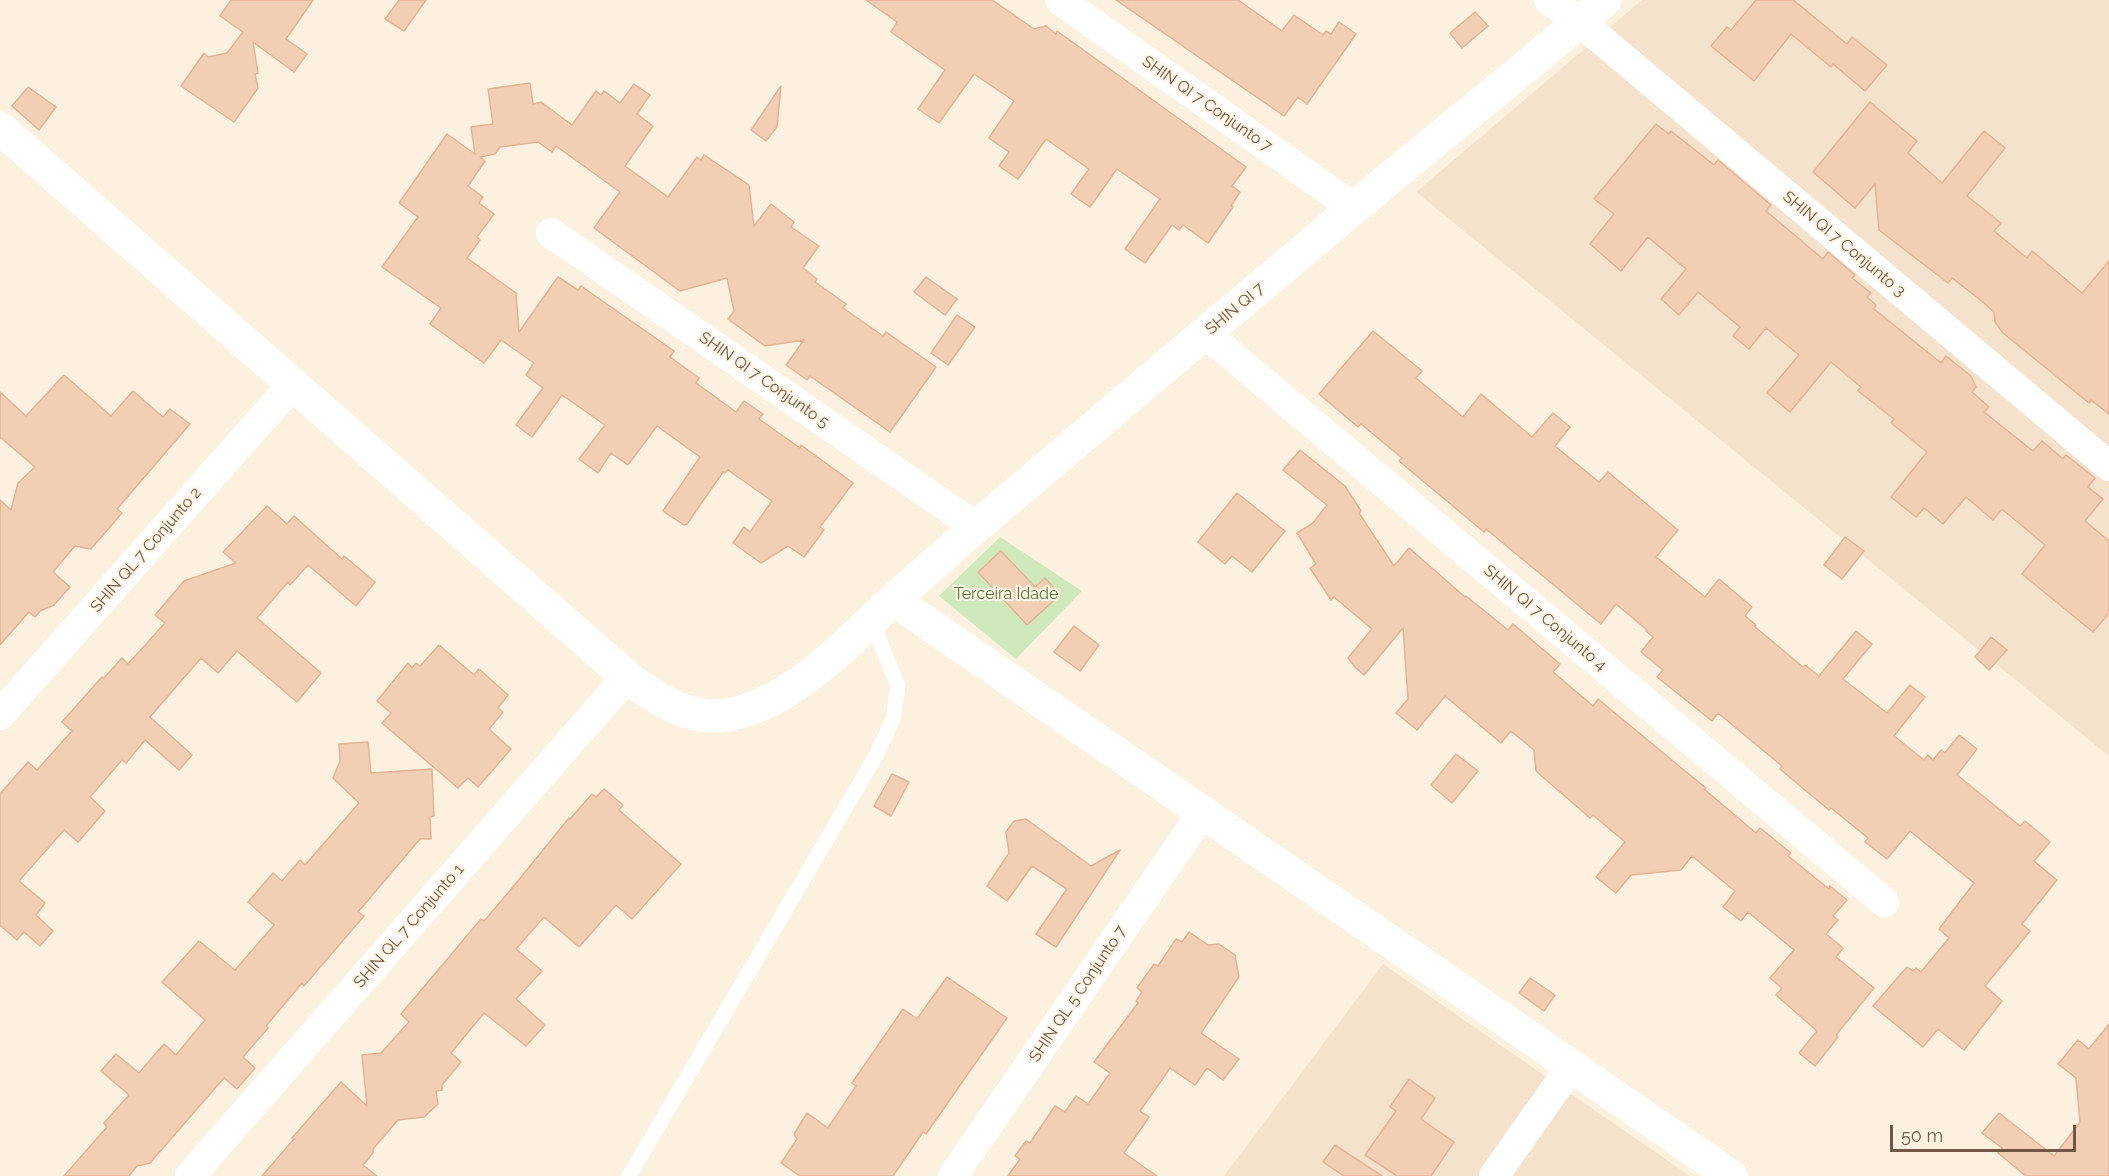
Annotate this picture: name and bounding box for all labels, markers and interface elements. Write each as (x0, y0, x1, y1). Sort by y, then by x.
street label: SHIN QI 7 Conjunto 7 (1138, 52, 1276, 156)
street label: SHIN QI 7 Conjunto 3 (1779, 187, 1909, 301)
street label: SHIN QI 7 (1202, 279, 1268, 339)
street label: SHIN QI 7 Conjunto 5 (695, 328, 833, 432)
street label: SHIN QL 7 Conjunto 2 (87, 484, 205, 616)
street label: SHIN QI 7 Conjunto 4 (1480, 561, 1610, 675)
park label: Terceira Idade (954, 584, 1058, 604)
street label: SHIN QL 7 Conjunto 1 (350, 860, 468, 992)
street label: SHIN QL 5 Conjunto 7 (1025, 922, 1131, 1066)
scale bar (1893, 1113, 2079, 1151)
text: 50 m (1901, 1125, 1943, 1146)

